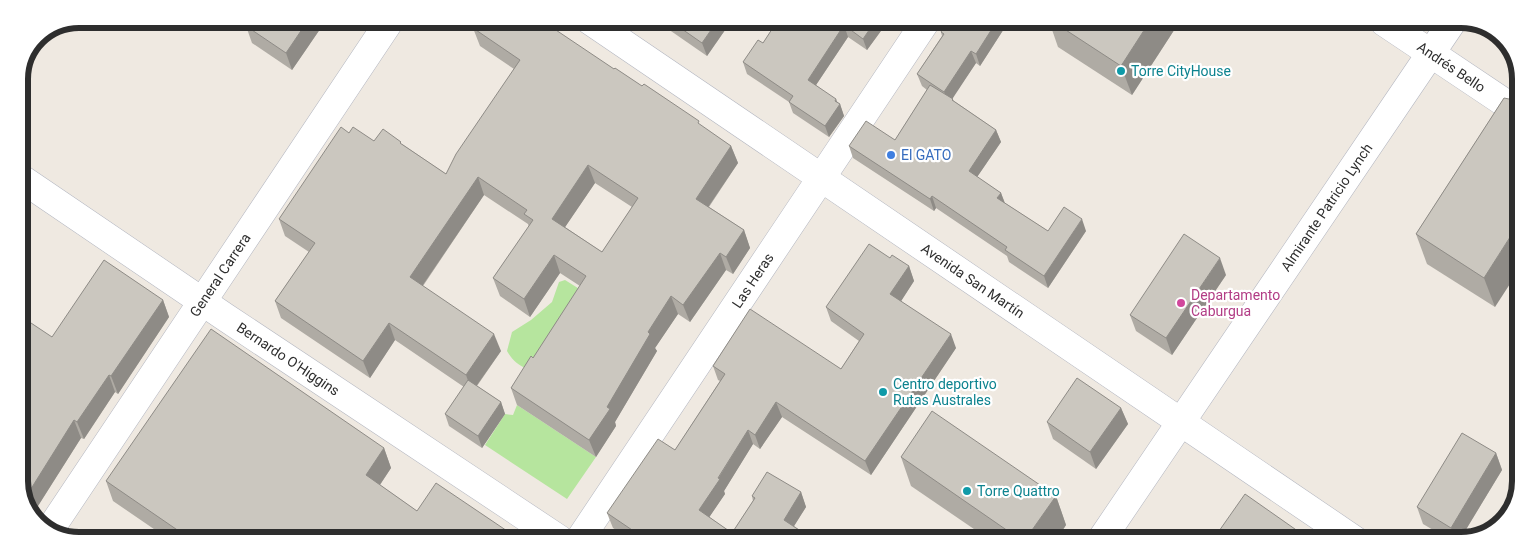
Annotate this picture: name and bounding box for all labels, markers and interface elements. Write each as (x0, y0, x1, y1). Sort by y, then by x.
street label: Andrés Bello (1414, 39, 1488, 96)
place label: Torre CityHouse (1131, 63, 1231, 79)
marker: Torre CityHouse (1115, 65, 1127, 77)
street label: Almirante Patricio Lynch (1278, 140, 1375, 274)
place label: El GATO (901, 147, 951, 163)
marker: El GATO (885, 149, 897, 161)
street label: General Carrera (187, 230, 254, 320)
street label: Avenida San Martín (918, 240, 1027, 321)
street label: Las Heras (729, 250, 777, 311)
place label: Departamento Caburgua (1191, 287, 1280, 319)
marker: Departamento Caburgua (1175, 297, 1187, 309)
street label: Bernardo O'Higgins (234, 319, 343, 399)
place label: Centro deportivo Rutas Australes (893, 376, 997, 408)
marker: Centro deportivo Rutas Australes (877, 386, 889, 398)
place label: Torre Quattro (977, 483, 1060, 499)
marker: Torre Quattro (961, 485, 973, 497)

